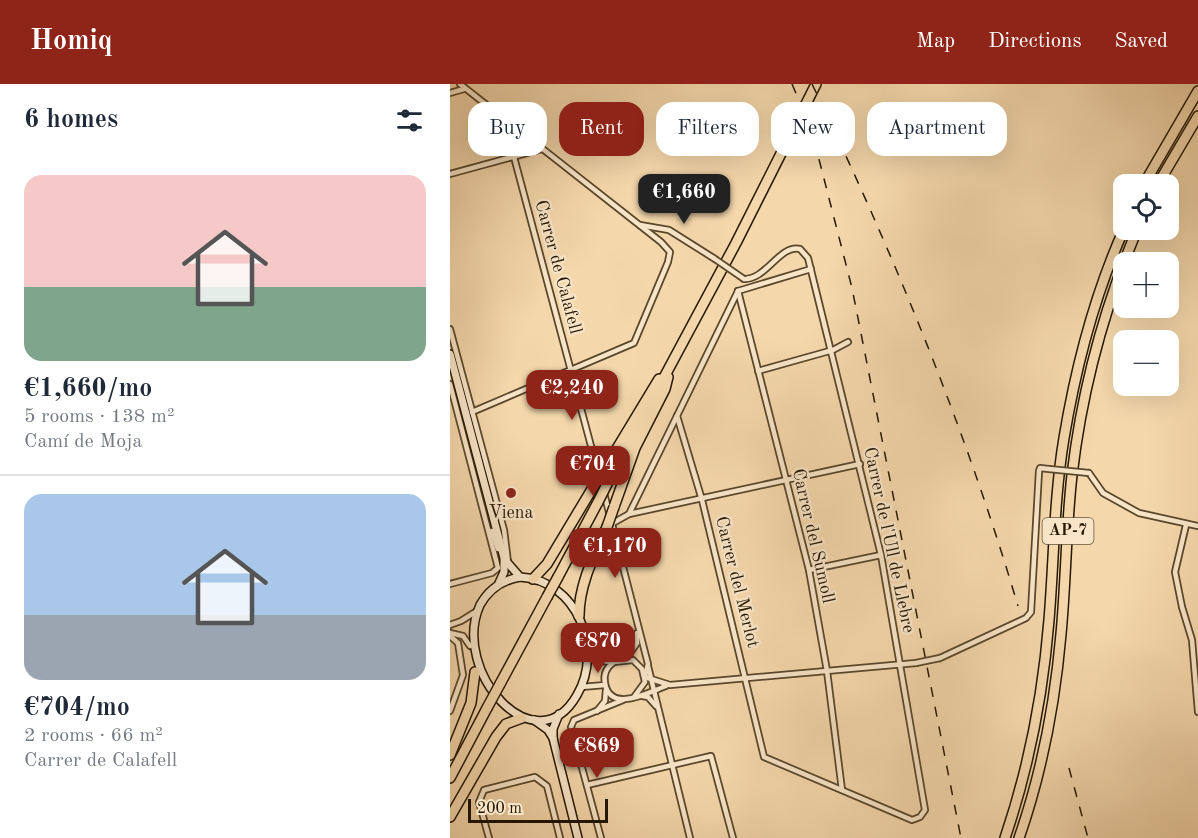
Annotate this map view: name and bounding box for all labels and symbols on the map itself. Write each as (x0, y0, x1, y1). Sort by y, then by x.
pin: €1,660 (635, 174, 733, 225)
street label: Carrer de Calafell (531, 198, 585, 336)
pin: €2,240 (523, 370, 621, 421)
street label: Carrer de l'Ull de Llebre (860, 445, 918, 635)
pin: €704 (557, 446, 629, 497)
street label: Carrer del Sumoll (789, 467, 837, 605)
marker: Viena (504, 486, 518, 500)
place label: Viena (489, 504, 534, 522)
street label: Carrer del Merlot (712, 514, 762, 650)
road number: AP-7 (1042, 518, 1094, 544)
pin: €1,170 (566, 528, 664, 579)
pin: €870 (562, 623, 634, 674)
pin: €869 (561, 728, 633, 779)
scale bar (468, 796, 608, 824)

